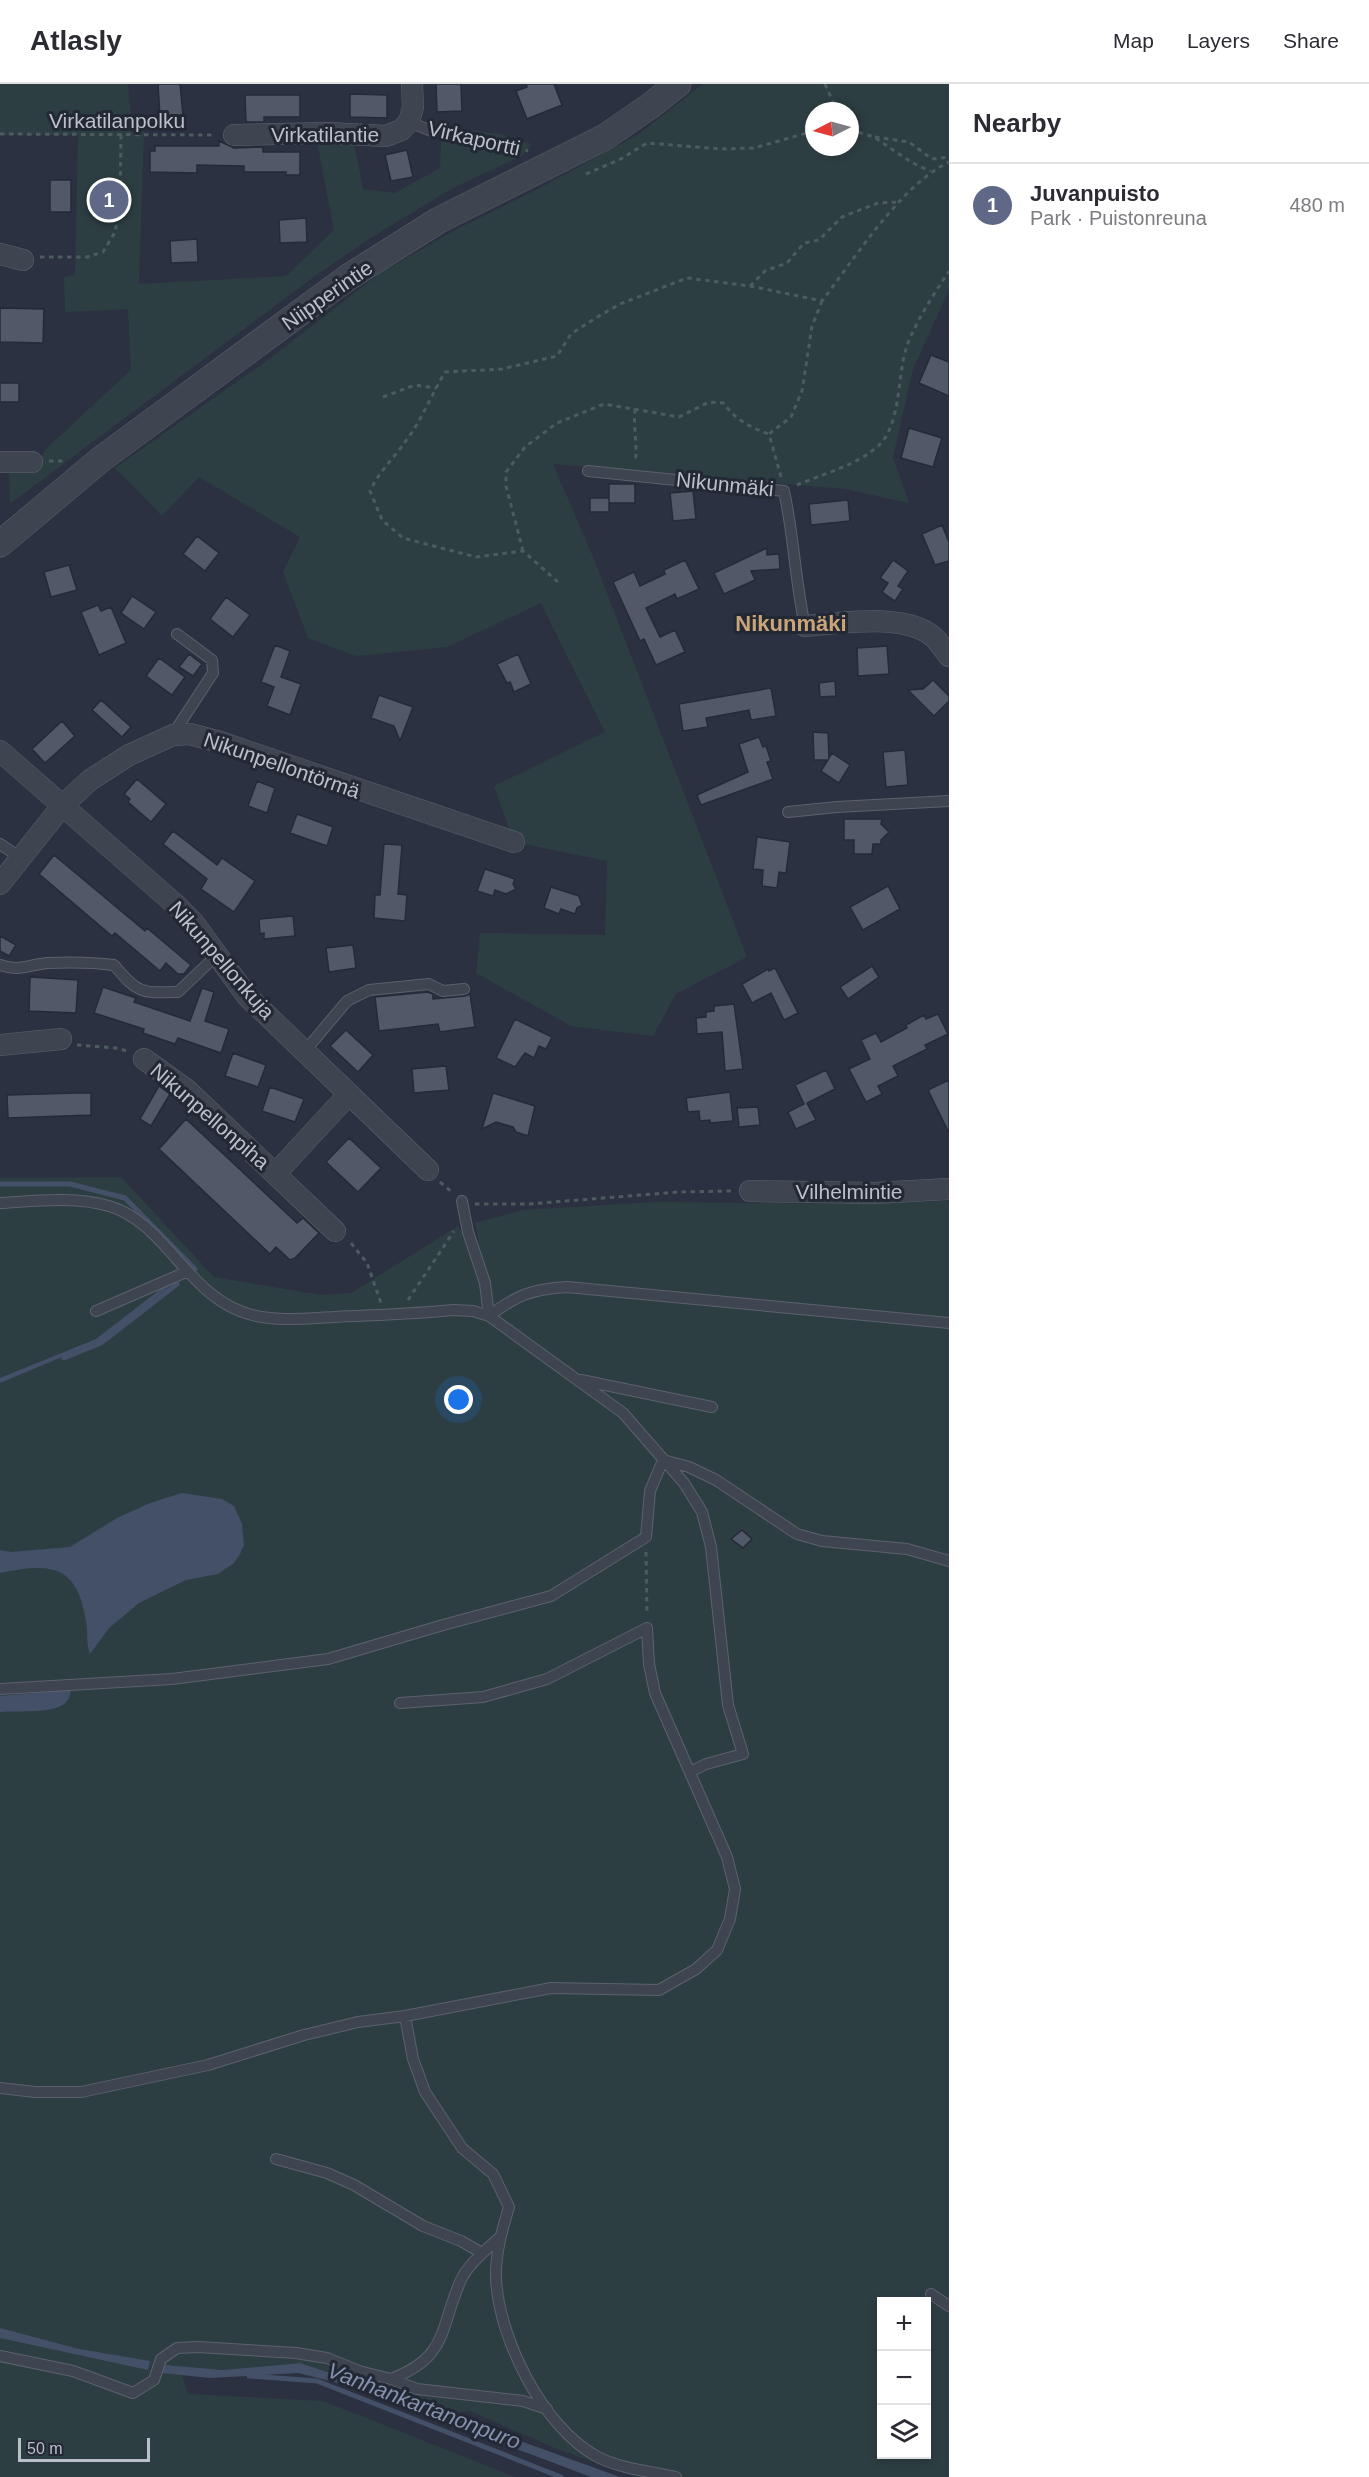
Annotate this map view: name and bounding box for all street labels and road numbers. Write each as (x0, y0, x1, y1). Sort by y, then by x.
street label: Virkatilanpolku (49, 109, 185, 132)
street label: Virkaportti (426, 116, 522, 160)
street label: Virkatilantie (271, 123, 379, 146)
street label: Niipperintie (277, 255, 377, 335)
street label: Nikunmäki (675, 467, 775, 501)
street label: Nikunpellontörmä (201, 728, 363, 803)
street label: Nikunpellonkuja (165, 897, 280, 1024)
street label: Nikunpellonpiha (146, 1058, 274, 1174)
street label: Vilhelmintie (796, 1180, 903, 1203)

